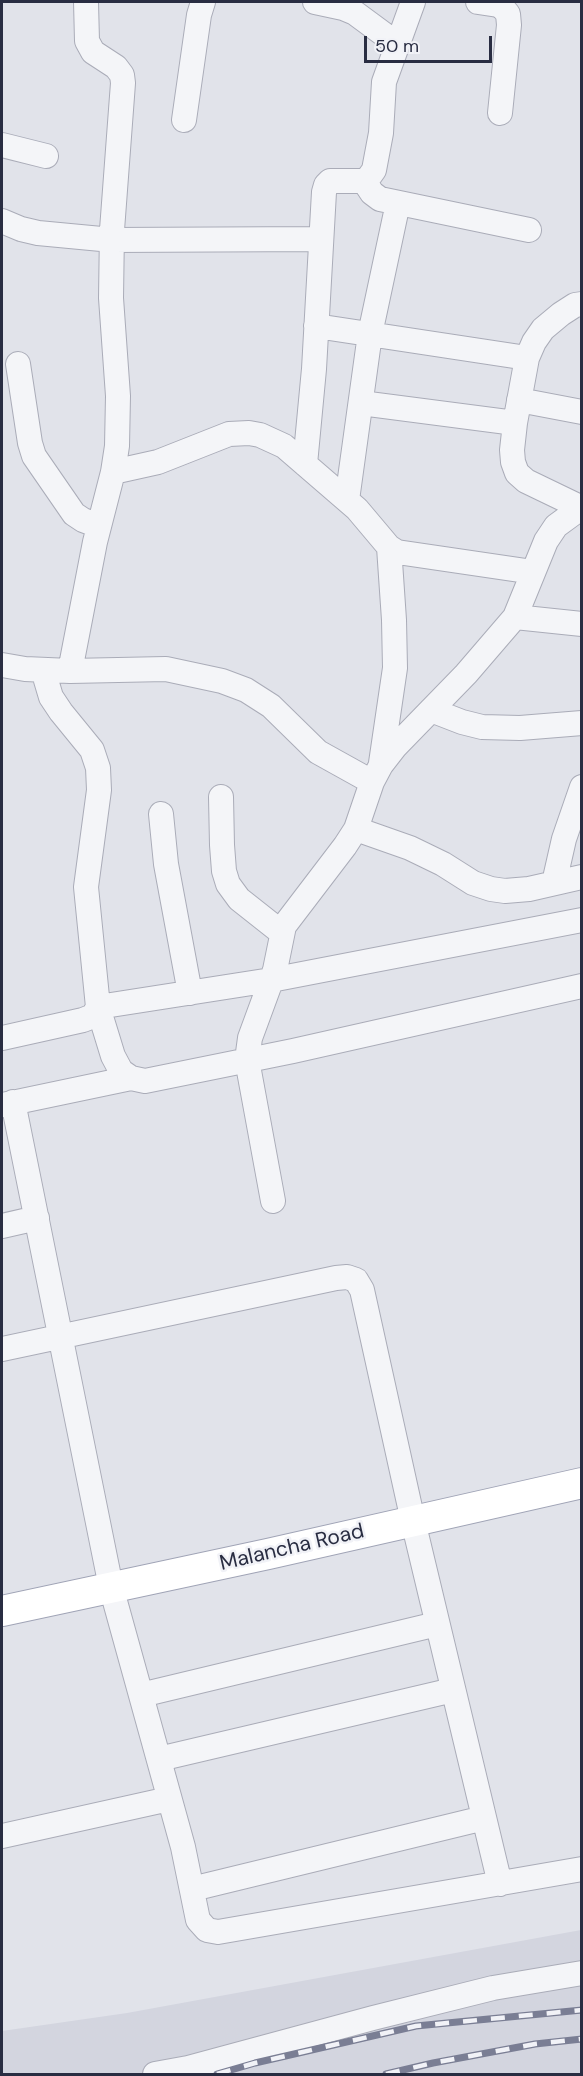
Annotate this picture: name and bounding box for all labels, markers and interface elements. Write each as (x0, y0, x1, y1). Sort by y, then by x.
scale bar (367, 24, 494, 62)
text: 50 m (375, 34, 419, 58)
street label: Malancha Road (217, 1519, 367, 1577)

